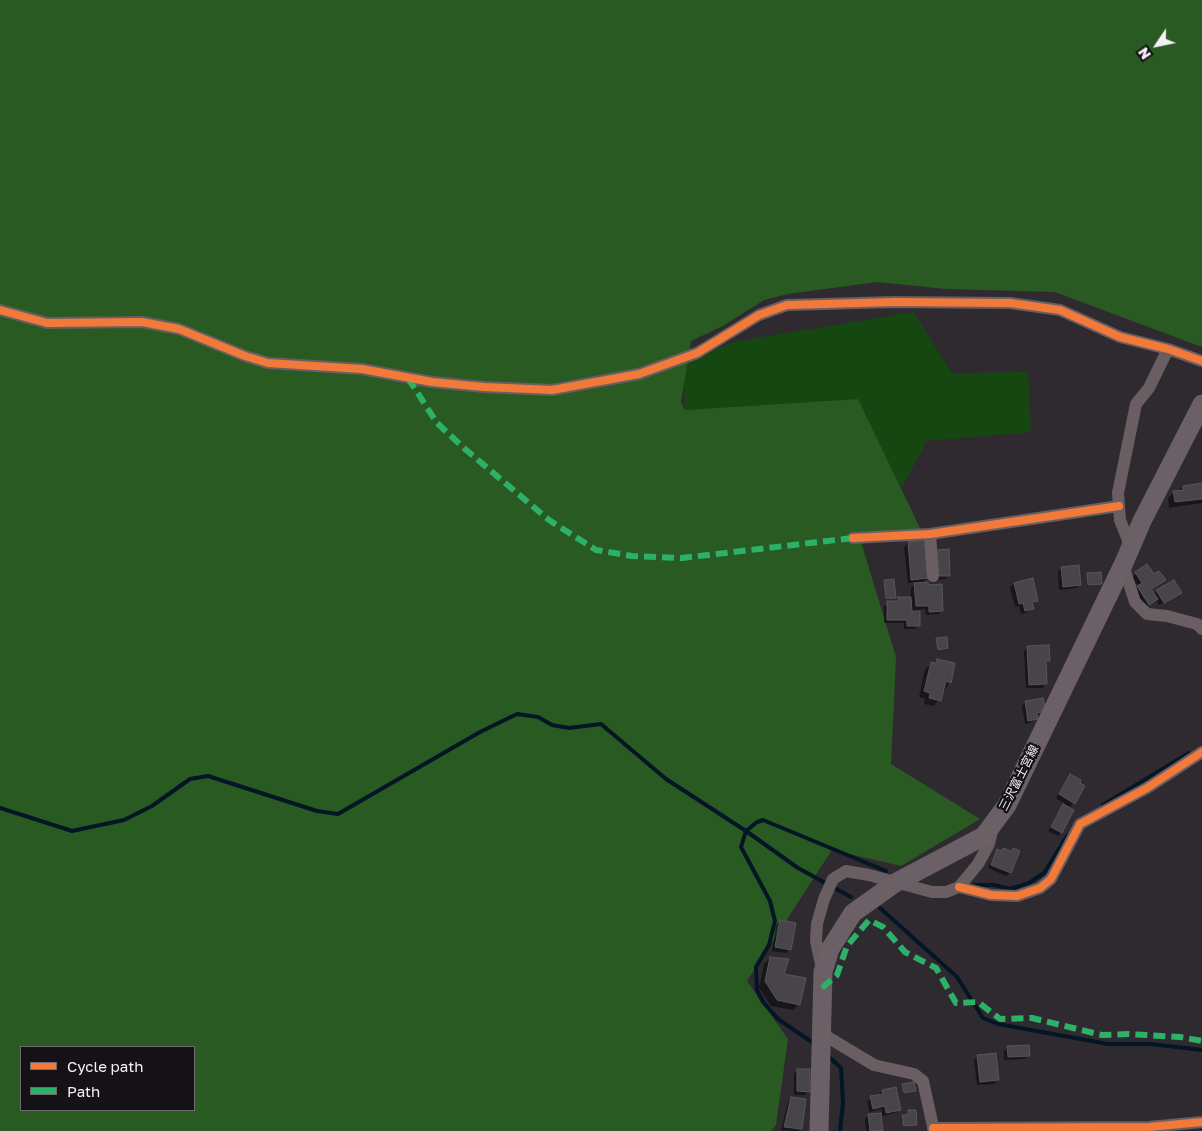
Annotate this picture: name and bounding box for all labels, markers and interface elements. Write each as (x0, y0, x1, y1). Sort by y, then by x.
north arrow (1132, 20, 1182, 70)
text: N (1134, 45, 1154, 63)
street label: 三沢富士宮線 (996, 743, 1042, 813)
legend (20, 1046, 195, 1111)
text: Cycle path (67, 1057, 143, 1075)
text: Path (67, 1082, 100, 1100)

